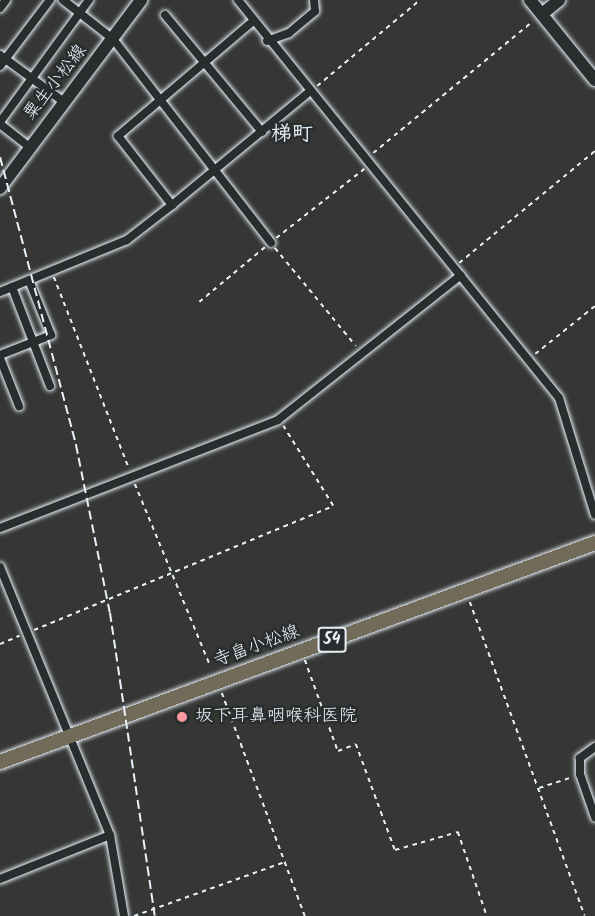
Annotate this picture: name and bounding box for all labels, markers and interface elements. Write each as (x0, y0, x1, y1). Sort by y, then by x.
street label: 粟生小松線 (20, 41, 92, 125)
district label: 梯町 (271, 122, 313, 148)
street label: 寺畠小松線 (211, 621, 303, 673)
road number: 54 (317, 627, 347, 653)
place label: 坂下耳鼻咽喉科医院 (195, 706, 357, 728)
marker: 坂下耳鼻咽喉科医院 (173, 708, 191, 726)

